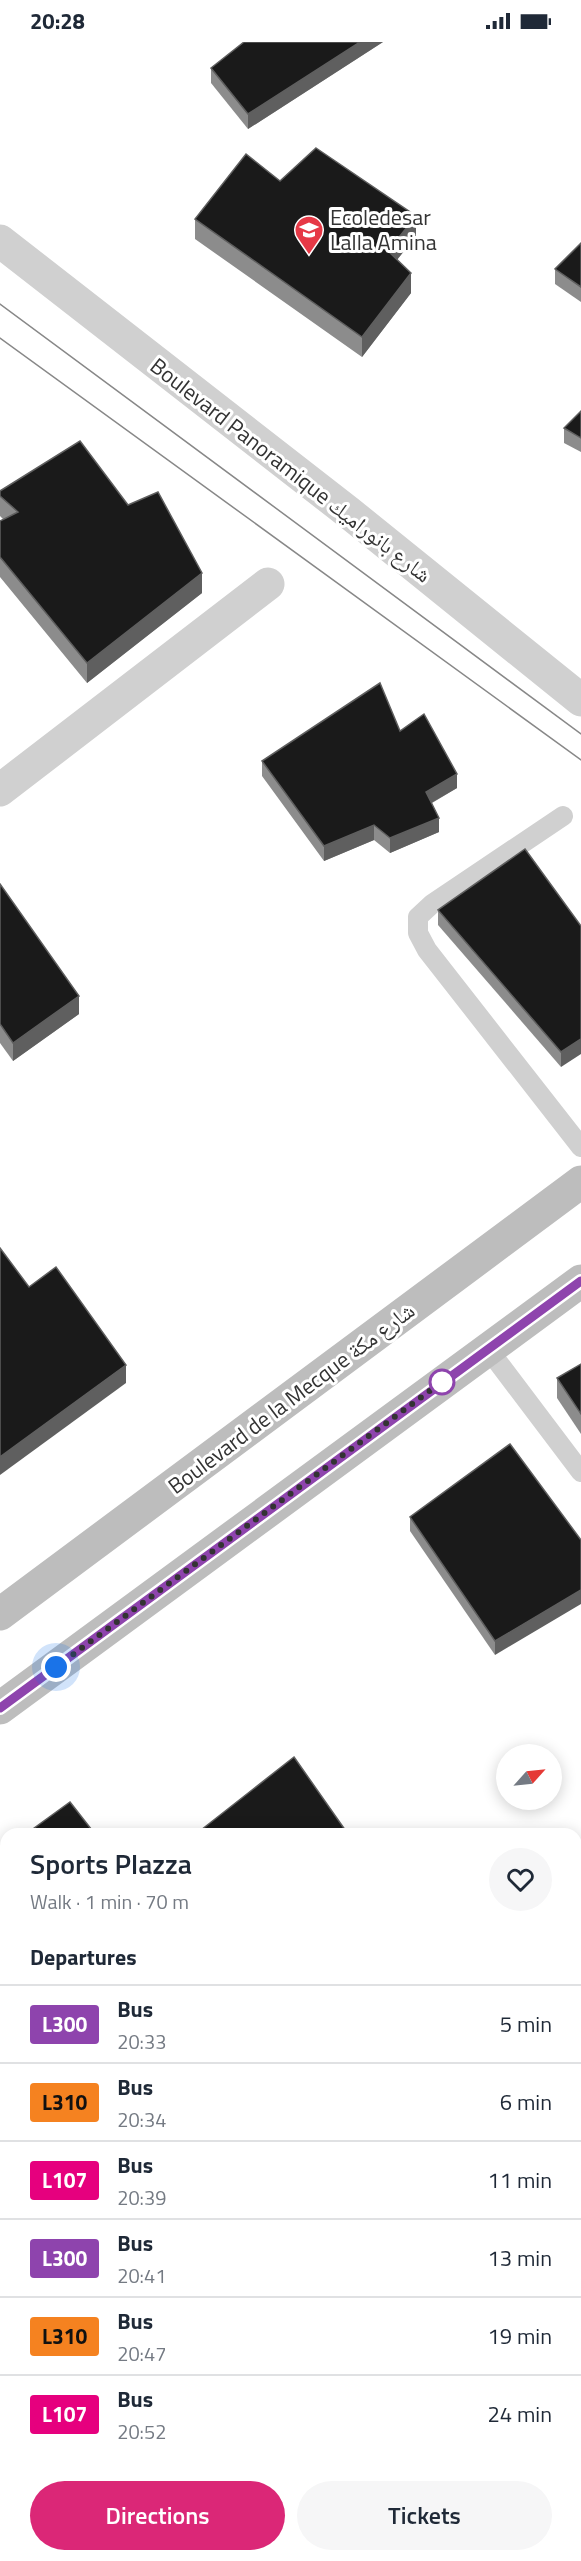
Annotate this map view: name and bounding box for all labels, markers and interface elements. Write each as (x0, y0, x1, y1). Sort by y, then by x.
text: 20:28 (30, 4, 85, 38)
place label: Ecoledesar Lalla Amina (330, 200, 437, 259)
school or university icon: Ecoledesar Lalla Amina (293, 214, 325, 256)
street label: Boulevard Panoramique شارع بانوراميك (143, 349, 439, 591)
street label: Boulevard de la Mecque شارع مكة (160, 1294, 422, 1502)
unlabelled marker (429, 1369, 455, 1395)
your location (41, 1652, 71, 1682)
north arrow (496, 1744, 562, 1810)
map controls (496, 1744, 562, 1810)
text: Sports Plazza (30, 1842, 192, 1885)
button: heart (489, 1848, 552, 1911)
text: Walk · 1 min · 70 m (30, 1886, 189, 1917)
text: Departures (30, 1940, 137, 1974)
text: Bus (117, 1992, 153, 2026)
text: 5 min (500, 2007, 552, 2041)
text: L300 (42, 2008, 87, 2040)
text: 20:33 (117, 2026, 166, 2057)
text: Bus (117, 2070, 153, 2104)
text: 6 min (500, 2085, 552, 2119)
text: L310 (42, 2086, 87, 2118)
text: 20:34 (117, 2104, 166, 2135)
text: Bus (117, 2148, 153, 2182)
text: 11 min (487, 2163, 552, 2197)
text: L107 (42, 2164, 87, 2196)
text: 20:39 (117, 2182, 166, 2213)
text: Bus (117, 2226, 153, 2260)
text: 13 min (487, 2241, 552, 2275)
text: L300 (42, 2242, 87, 2274)
text: 20:41 (117, 2260, 166, 2291)
text: Bus (117, 2304, 153, 2338)
text: 19 min (487, 2319, 552, 2353)
text: L310 (42, 2320, 87, 2352)
text: 20:47 (117, 2338, 166, 2369)
text: Bus (117, 2382, 153, 2416)
text: 24 min (487, 2397, 552, 2431)
text: L107 (42, 2398, 87, 2430)
text: 20:52 (117, 2416, 166, 2447)
button: Directions (30, 2481, 285, 2550)
button: Tickets (297, 2481, 552, 2550)

